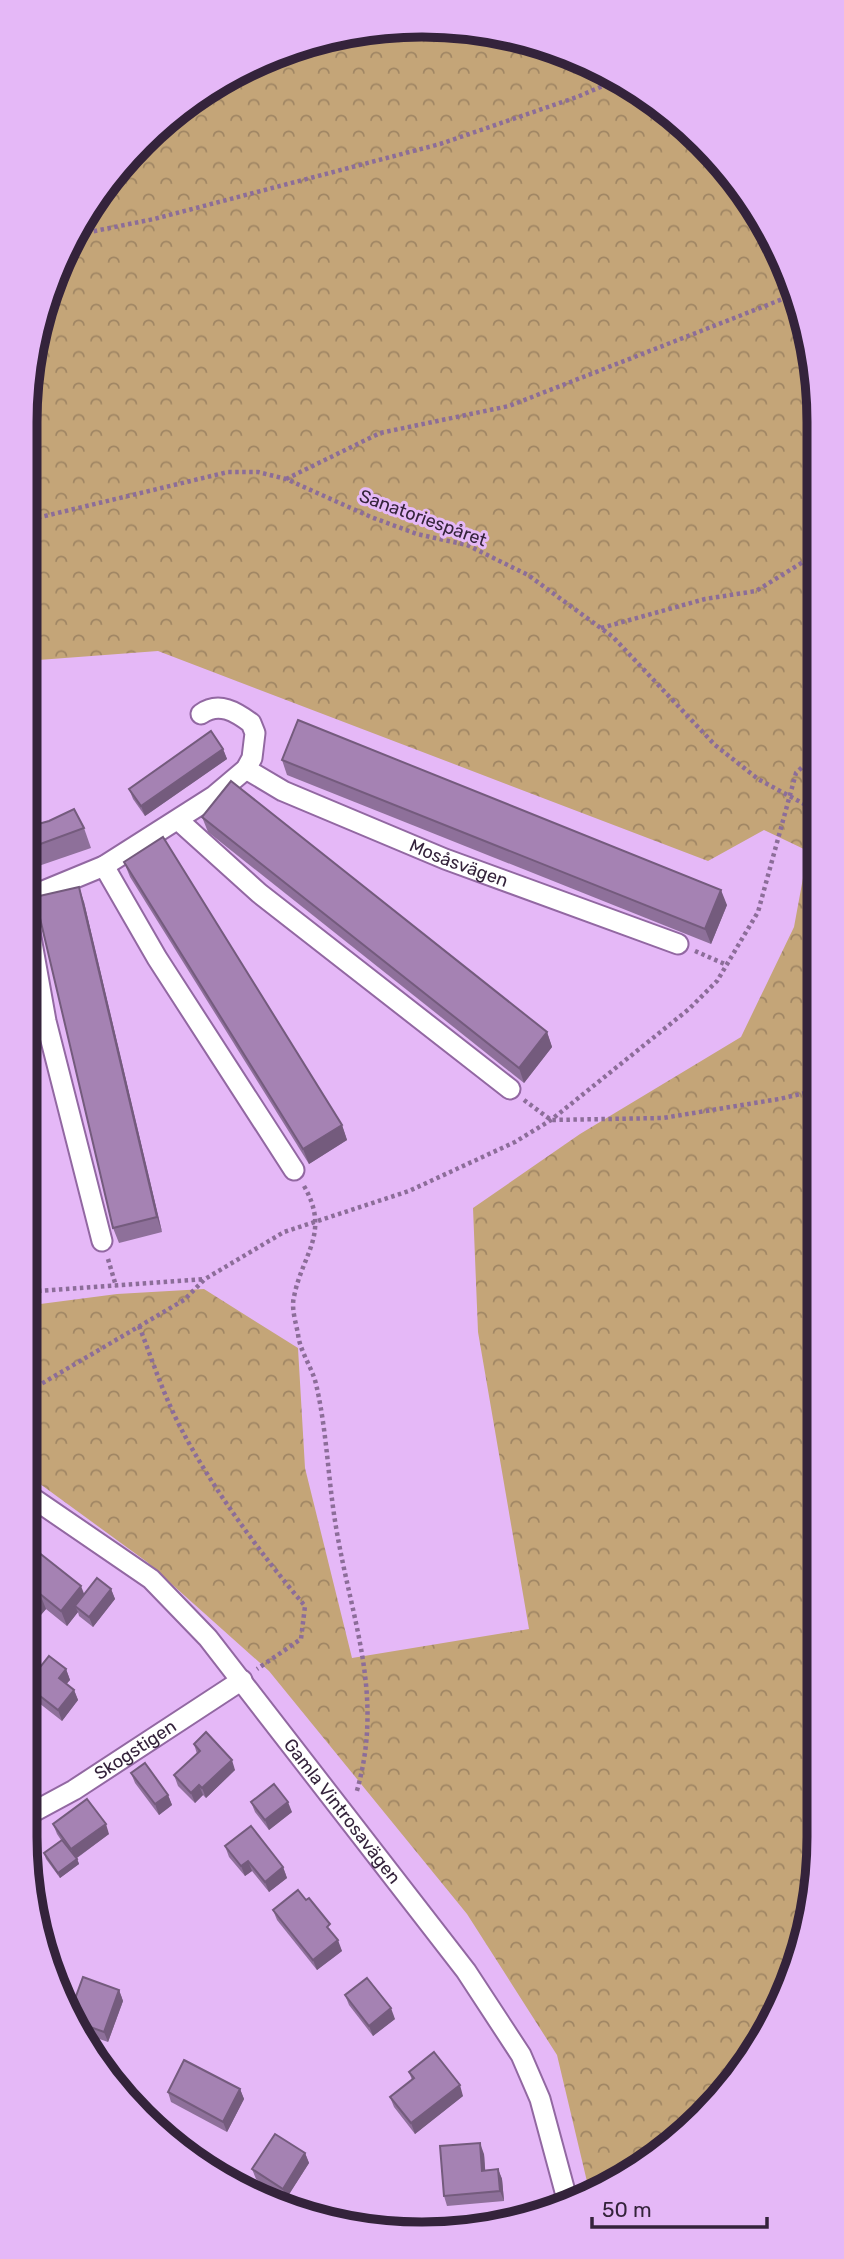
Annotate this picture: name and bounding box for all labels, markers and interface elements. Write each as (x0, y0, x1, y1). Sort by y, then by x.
street label: Sanatoriespåret (356, 485, 490, 551)
street label: Mosåsvägen (406, 834, 511, 892)
street label: Skogstigen (90, 1715, 180, 1785)
street label: Gamla Vintrosavägen (279, 1734, 405, 1888)
scale bar (592, 2186, 767, 2230)
text: 50 m (602, 2197, 652, 2222)

